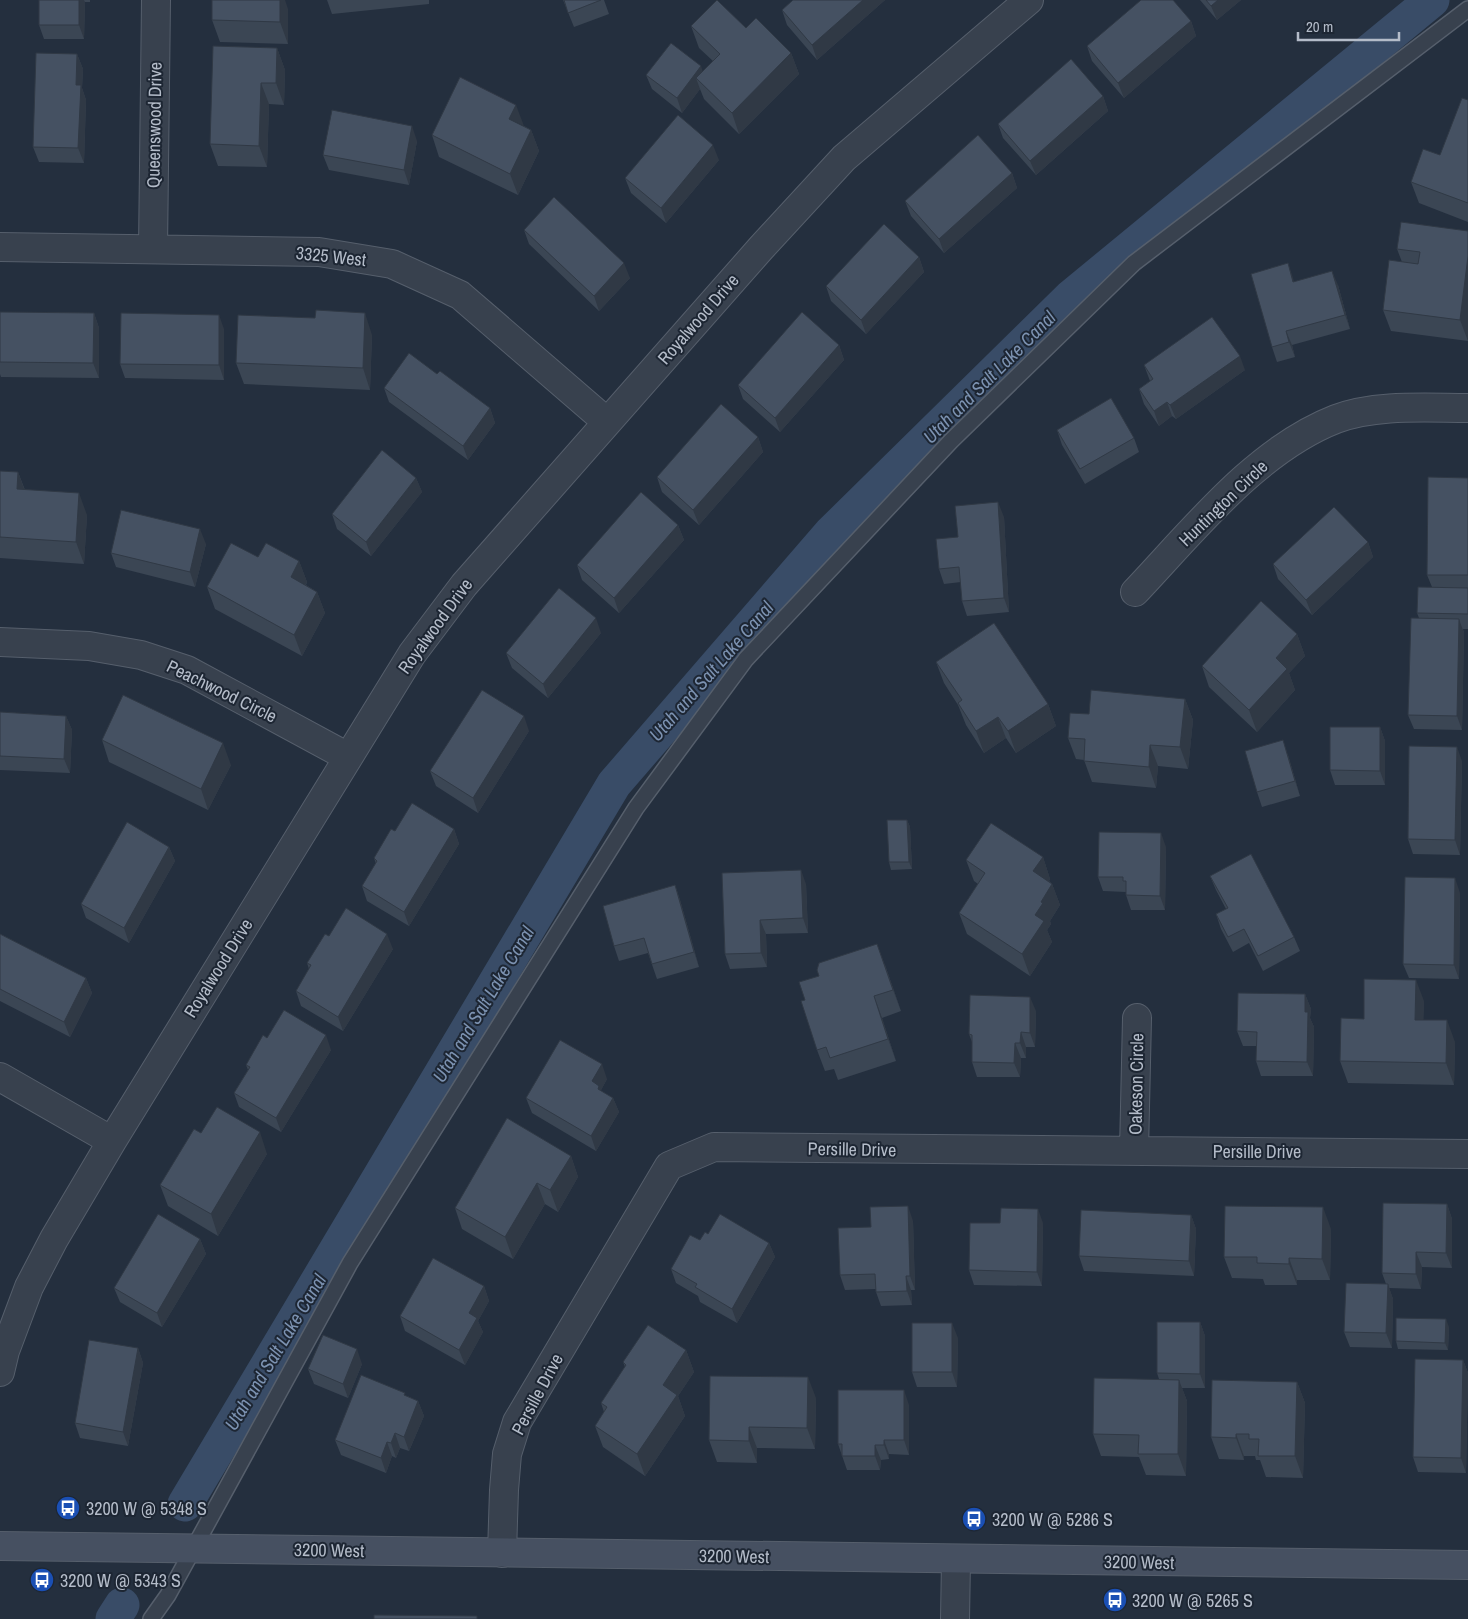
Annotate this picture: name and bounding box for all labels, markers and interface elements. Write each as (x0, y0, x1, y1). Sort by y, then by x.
scale bar (1298, 10, 1399, 42)
text: 20 m (1306, 16, 1333, 37)
street label: Queenswood Drive (140, 62, 168, 188)
street label: 3325 West (295, 240, 367, 272)
street label: Royalwood Drive (652, 268, 744, 370)
water label: Utah and Salt Lake Canal (917, 305, 1061, 449)
street label: Huntington Circle (1173, 454, 1273, 552)
street label: Royalwood Drive (392, 573, 478, 679)
water label: Utah and Salt Lake Canal (643, 595, 779, 747)
street label: Peachwood Circle (163, 654, 281, 728)
street label: Royalwood Drive (178, 914, 258, 1022)
water label: Utah and Salt Lake Canal (426, 921, 540, 1087)
street label: Oakeson Circle (1123, 1033, 1149, 1135)
street label: Persille Drive (807, 1136, 897, 1162)
street label: Persille Drive (1213, 1139, 1301, 1164)
water label: Utah and Salt Lake Canal (218, 1269, 332, 1435)
street label: Persille Drive (505, 1349, 569, 1439)
bus stop icon: 3200 W @ 5348 S (55, 1495, 81, 1521)
place label: 3200 W @ 5348 S (86, 1496, 207, 1521)
bus stop icon: 3200 W @ 5286 S (961, 1506, 987, 1532)
place label: 3200 W @ 5286 S (992, 1507, 1113, 1532)
street label: 3200 West (294, 1537, 364, 1563)
street label: 3200 West (699, 1543, 769, 1569)
street label: 3200 West (1104, 1549, 1174, 1575)
bus stop icon: 3200 W @ 5343 S (29, 1567, 55, 1593)
place label: 3200 W @ 5343 S (60, 1568, 181, 1593)
bus stop icon: 3200 W @ 5265 S (1102, 1587, 1128, 1613)
place label: 3200 W @ 5265 S (1132, 1588, 1253, 1613)

